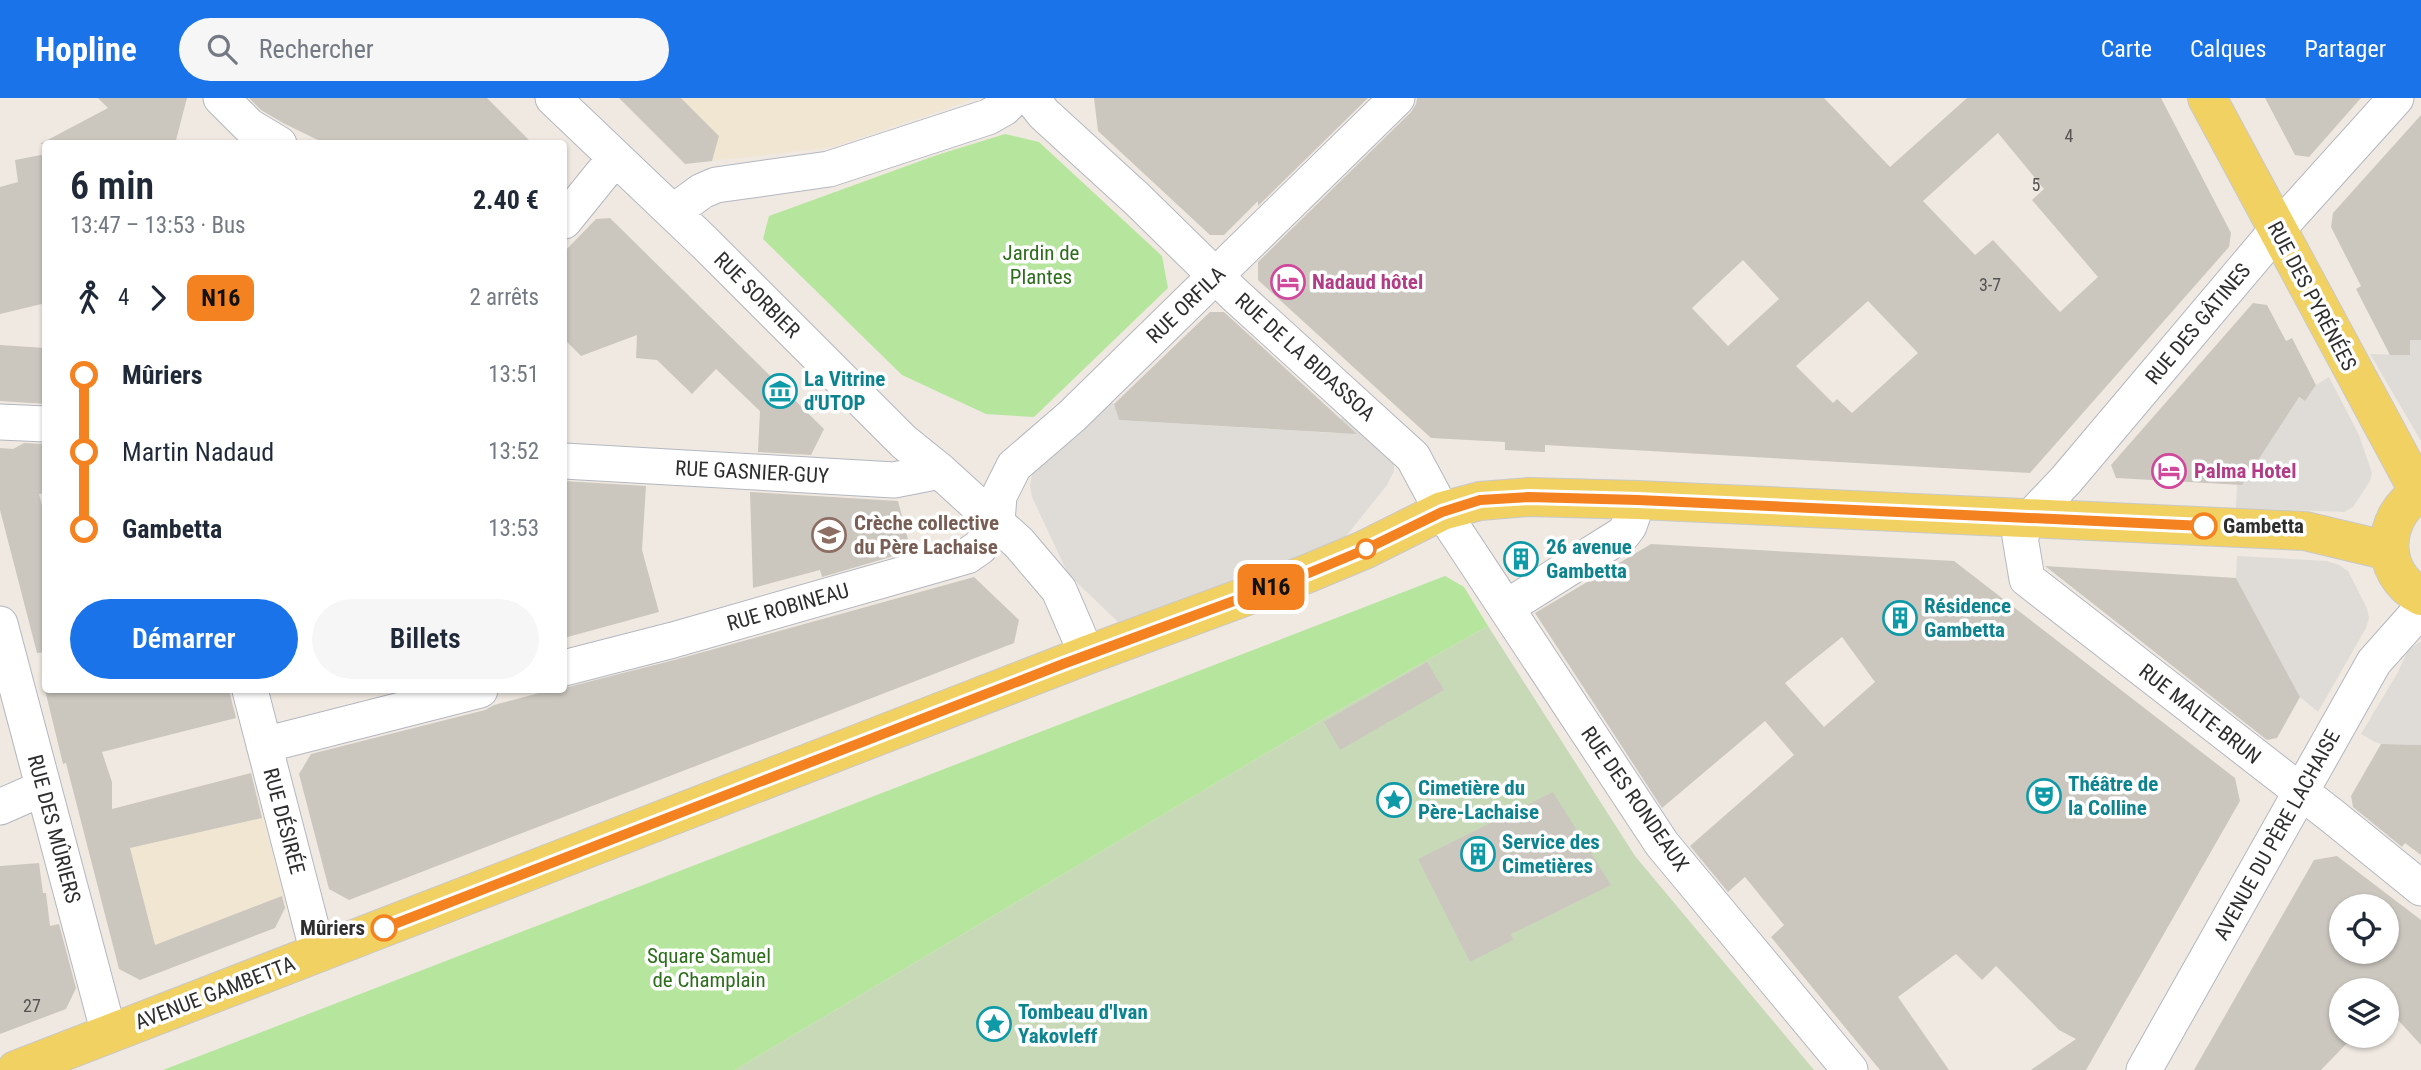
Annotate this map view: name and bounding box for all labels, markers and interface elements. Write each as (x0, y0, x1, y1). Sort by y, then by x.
search box (179, 18, 669, 81)
text: Hopline (35, 30, 137, 69)
icon: search (203, 30, 241, 68)
text: Rechercher (259, 34, 374, 64)
text: Carte (2101, 35, 2152, 63)
text: Calques (2190, 35, 2266, 63)
text: Partager (2304, 35, 2386, 63)
house number: 4 (2065, 125, 2074, 146)
text: 6 min (70, 164, 154, 208)
house number: 5 (2032, 174, 2041, 195)
text: 2.40 € (473, 185, 539, 215)
text: 13:47 – 13:53 · Bus (70, 212, 246, 239)
street label: RUE DES PYRÉNÉES (2263, 217, 2361, 375)
park label: Jardin de Plantes (1003, 241, 1080, 289)
street label: RUE SORBIER (709, 247, 805, 343)
street label: RUE DES GÂTINES (2141, 259, 2255, 389)
street label: RUE ORFILA (1142, 262, 1230, 348)
hotel icon: Nadaud hôtel (1269, 263, 1307, 301)
place label: Nadaud hôtel (1312, 270, 1423, 294)
house number: 3-7 (1979, 274, 2001, 295)
icon: walk (70, 279, 108, 317)
icon: forward (139, 279, 177, 317)
text: 4 (118, 284, 129, 311)
text: N16 (201, 284, 240, 312)
text: 2 arrêts (469, 284, 539, 311)
street label: RUE DE LA BIDASSOA (1230, 288, 1380, 426)
text: Mûriers (122, 360, 203, 390)
text: 13:51 (488, 361, 539, 388)
place label: La Vitrine d'UTOP (804, 367, 885, 415)
museum icon: La Vitrine d'UTOP (761, 372, 799, 410)
text: Martin Nadaud (122, 437, 274, 467)
text: 13:52 (488, 438, 539, 465)
hotel icon: Palma Hotel (2150, 452, 2188, 490)
street label: RUE GASNIER-GUY (675, 456, 829, 488)
place label: Palma Hotel (2194, 459, 2296, 483)
place label: Crèche collective du Père Lachaise (854, 511, 999, 559)
marker: Gambetta (2191, 513, 2217, 539)
text: Gambetta (122, 514, 222, 544)
place label: Gambetta (2223, 514, 2304, 538)
text: 13:53 (488, 515, 539, 542)
school or university icon: Crèche collective du Père Lachaise (810, 516, 848, 554)
place label: 26 avenue Gambetta (1546, 535, 1632, 583)
unlabelled marker (1356, 539, 1376, 559)
building icon: 26 avenue Gambetta (1502, 540, 1540, 578)
line badge: N16 (1231, 564, 1311, 610)
text: N16 (1252, 573, 1290, 601)
street label: RUE ROBINEAU (724, 578, 852, 636)
place label: Résidence Gambetta (1924, 594, 2011, 642)
button: Démarrer (70, 599, 298, 679)
button: Billets (312, 599, 539, 679)
building icon: Résidence Gambetta (1881, 599, 1919, 637)
street label: RUE MALTE-BRUN (2134, 659, 2266, 769)
street label: RUE DES RONDEAUX (1576, 722, 1694, 876)
street label: AVENUE DU PÈRE LACHAISE (2209, 726, 2345, 944)
street label: RUE DES MÛRIERS (23, 752, 85, 906)
street label: RUE DÉSIRÉE (258, 765, 310, 877)
place label: Théâtre de la Colline (2068, 772, 2158, 820)
place label: Cimetière du Père-Lachaise (1418, 776, 1539, 824)
theatre icon: Théâtre de la Colline (2025, 777, 2063, 815)
place icon: Cimetière du Père-Lachaise (1375, 781, 1413, 819)
place label: Service des Cimetières (1502, 830, 1600, 878)
building icon: Service des Cimetières (1459, 835, 1497, 873)
map controls (2329, 894, 2399, 1048)
button: locate (2329, 894, 2399, 964)
marker: Mûriers (371, 915, 397, 941)
place label: Mûriers (300, 916, 365, 940)
park label: Square Samuel de Champlain (647, 944, 771, 992)
street label: AVENUE GAMBETTA (132, 951, 298, 1035)
button: layers (2329, 978, 2399, 1048)
house number: 27 (23, 995, 41, 1016)
place label: Tombeau d'Ivan Yakovleff (1018, 1000, 1148, 1048)
place icon: Tombeau d'Ivan Yakovleff (975, 1005, 1013, 1043)

